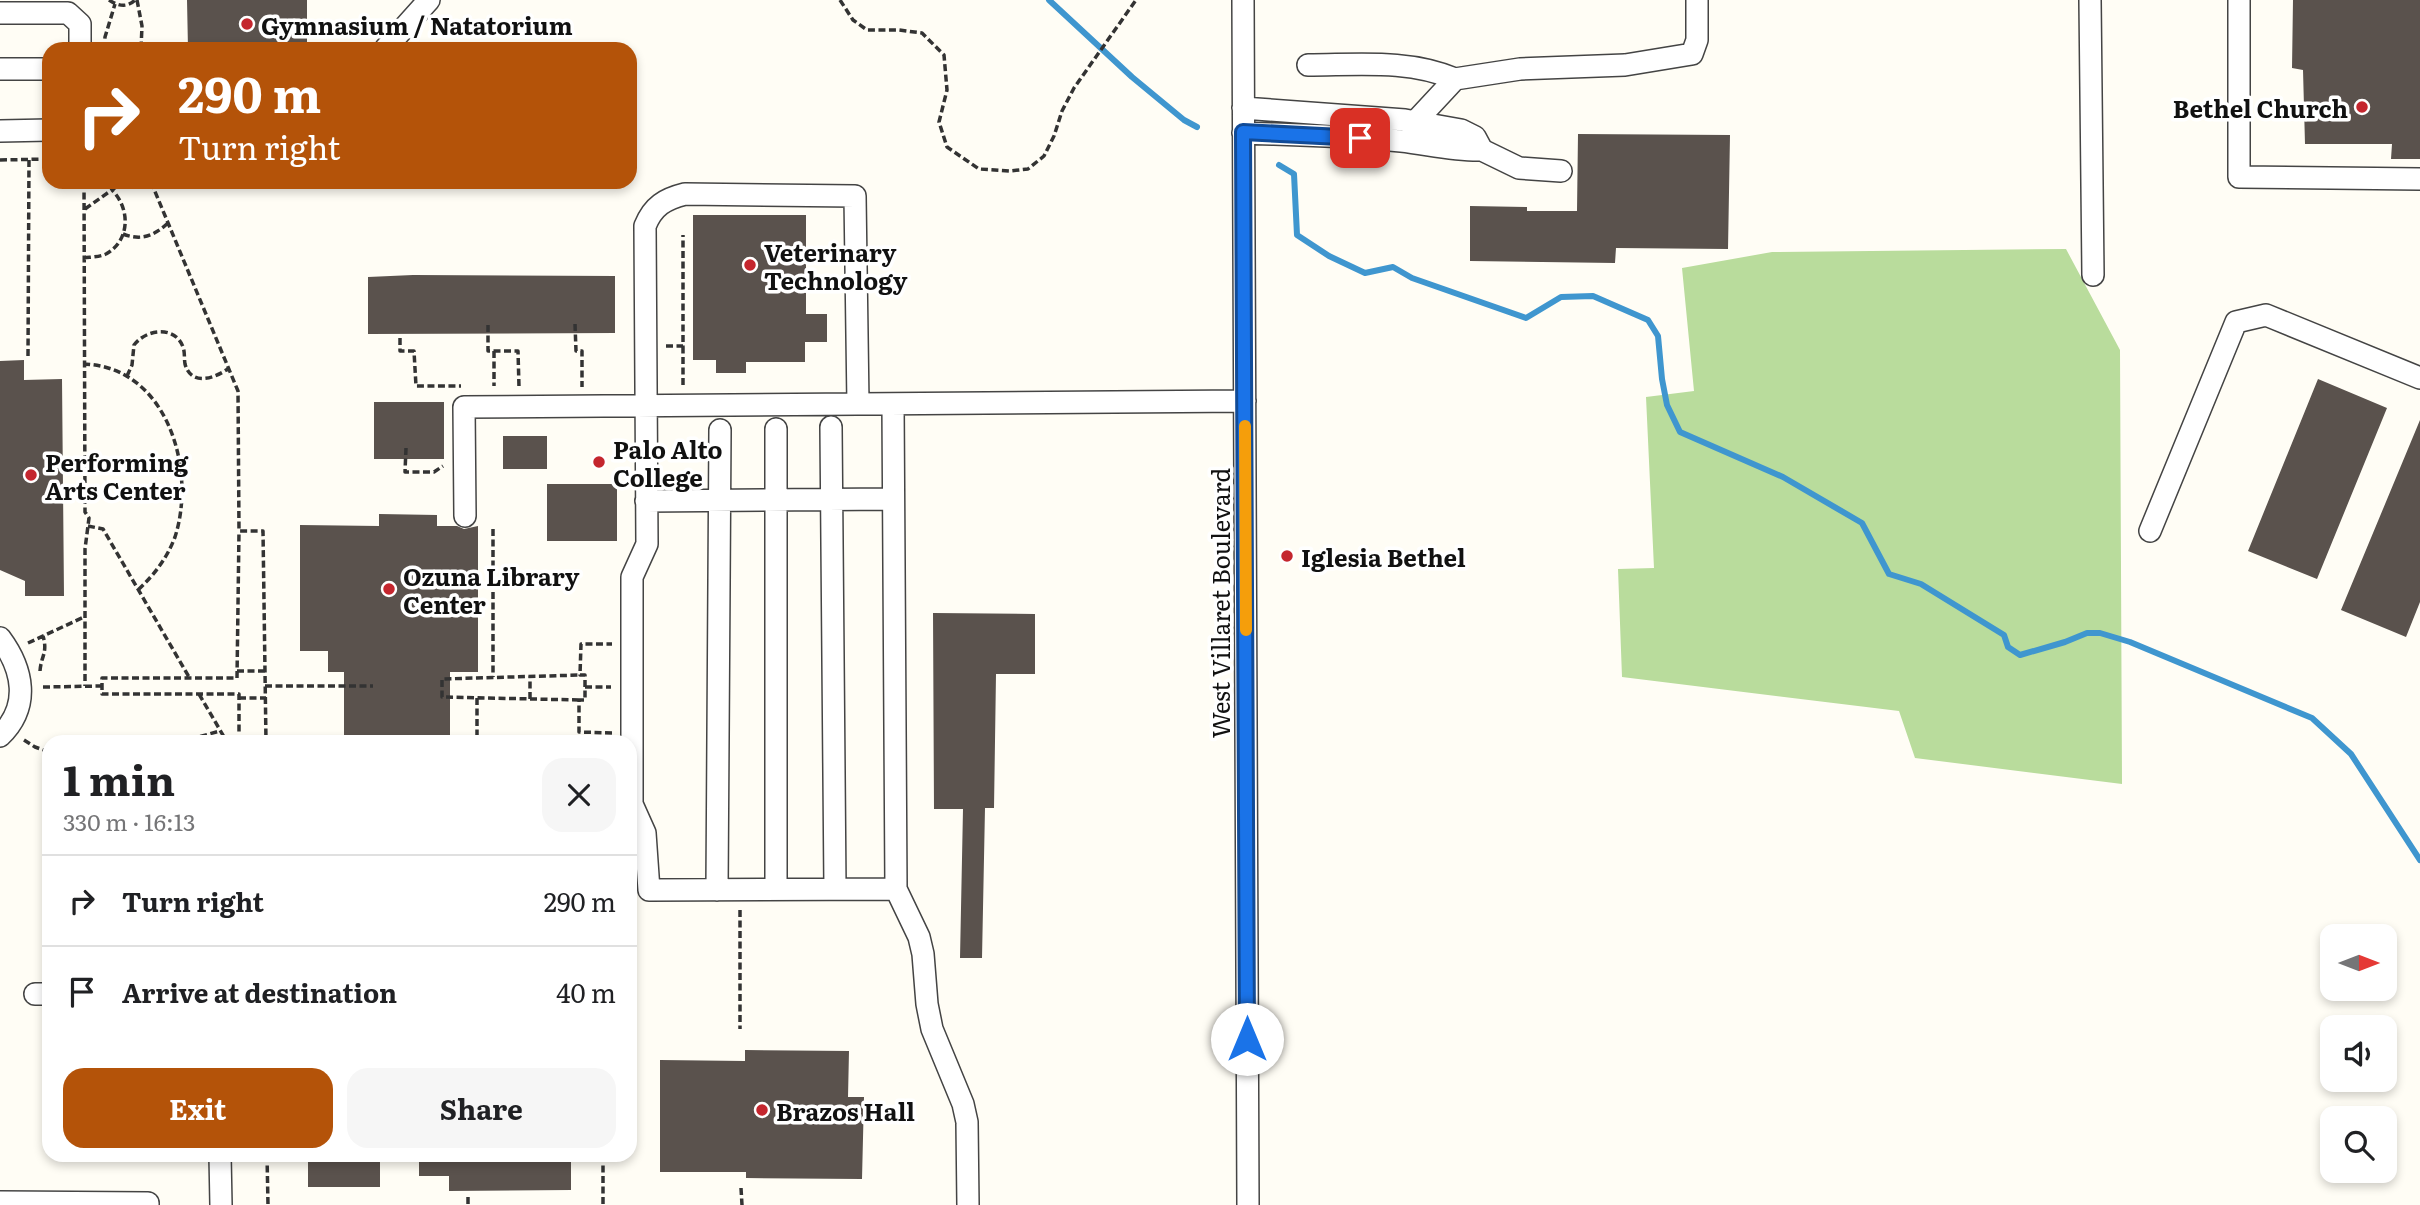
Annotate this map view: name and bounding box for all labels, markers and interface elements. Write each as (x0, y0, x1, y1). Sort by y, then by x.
place label: Gymnasium / Natatorium (261, 7, 573, 42)
marker: Gymnasium / Natatorium (239, 16, 255, 32)
text: 290 m (178, 55, 321, 128)
icon: right (63, 70, 154, 161)
place label: Bethel Church (2173, 90, 2348, 125)
marker: Bethel Church (2354, 99, 2370, 115)
pin (1330, 108, 1390, 168)
icon: arrive (1341, 119, 1379, 157)
text: Turn right (178, 122, 340, 170)
place label: Veterinary Technology (764, 234, 908, 297)
marker: Veterinary Technology (742, 257, 758, 273)
place label: Palo Alto College (613, 431, 723, 494)
place label: Performing Arts Center (45, 444, 189, 507)
marker: Palo Alto College (591, 454, 607, 470)
marker: Performing Arts Center (23, 467, 39, 483)
street label: West Villaret Boulevard (1202, 468, 1237, 738)
place label: Iglesia Bethel (1301, 539, 1466, 574)
marker: Iglesia Bethel (1279, 548, 1295, 564)
place label: Ozuna Library Center (403, 558, 580, 621)
marker: Ozuna Library Center (381, 581, 397, 597)
text: 1 min (63, 747, 175, 809)
button: close (542, 758, 616, 832)
text: 330 m · 16:13 (63, 804, 196, 838)
text: Turn right (122, 881, 264, 920)
text: 290 m (544, 881, 616, 920)
icon: right (63, 882, 101, 920)
north arrow (2320, 924, 2398, 1001)
map controls (2320, 924, 2397, 1183)
text: Arrive at destination (122, 972, 397, 1011)
text: 40 m (556, 972, 616, 1011)
icon: arrive (63, 973, 101, 1011)
position arrow (1210, 1002, 1284, 1076)
button: sound (2320, 1015, 2397, 1092)
button: Exit (63, 1068, 333, 1148)
button: Share (347, 1068, 616, 1148)
place label: Brazos Hall (776, 1093, 915, 1128)
marker: Brazos Hall (754, 1102, 770, 1118)
button: search (2320, 1106, 2397, 1183)

